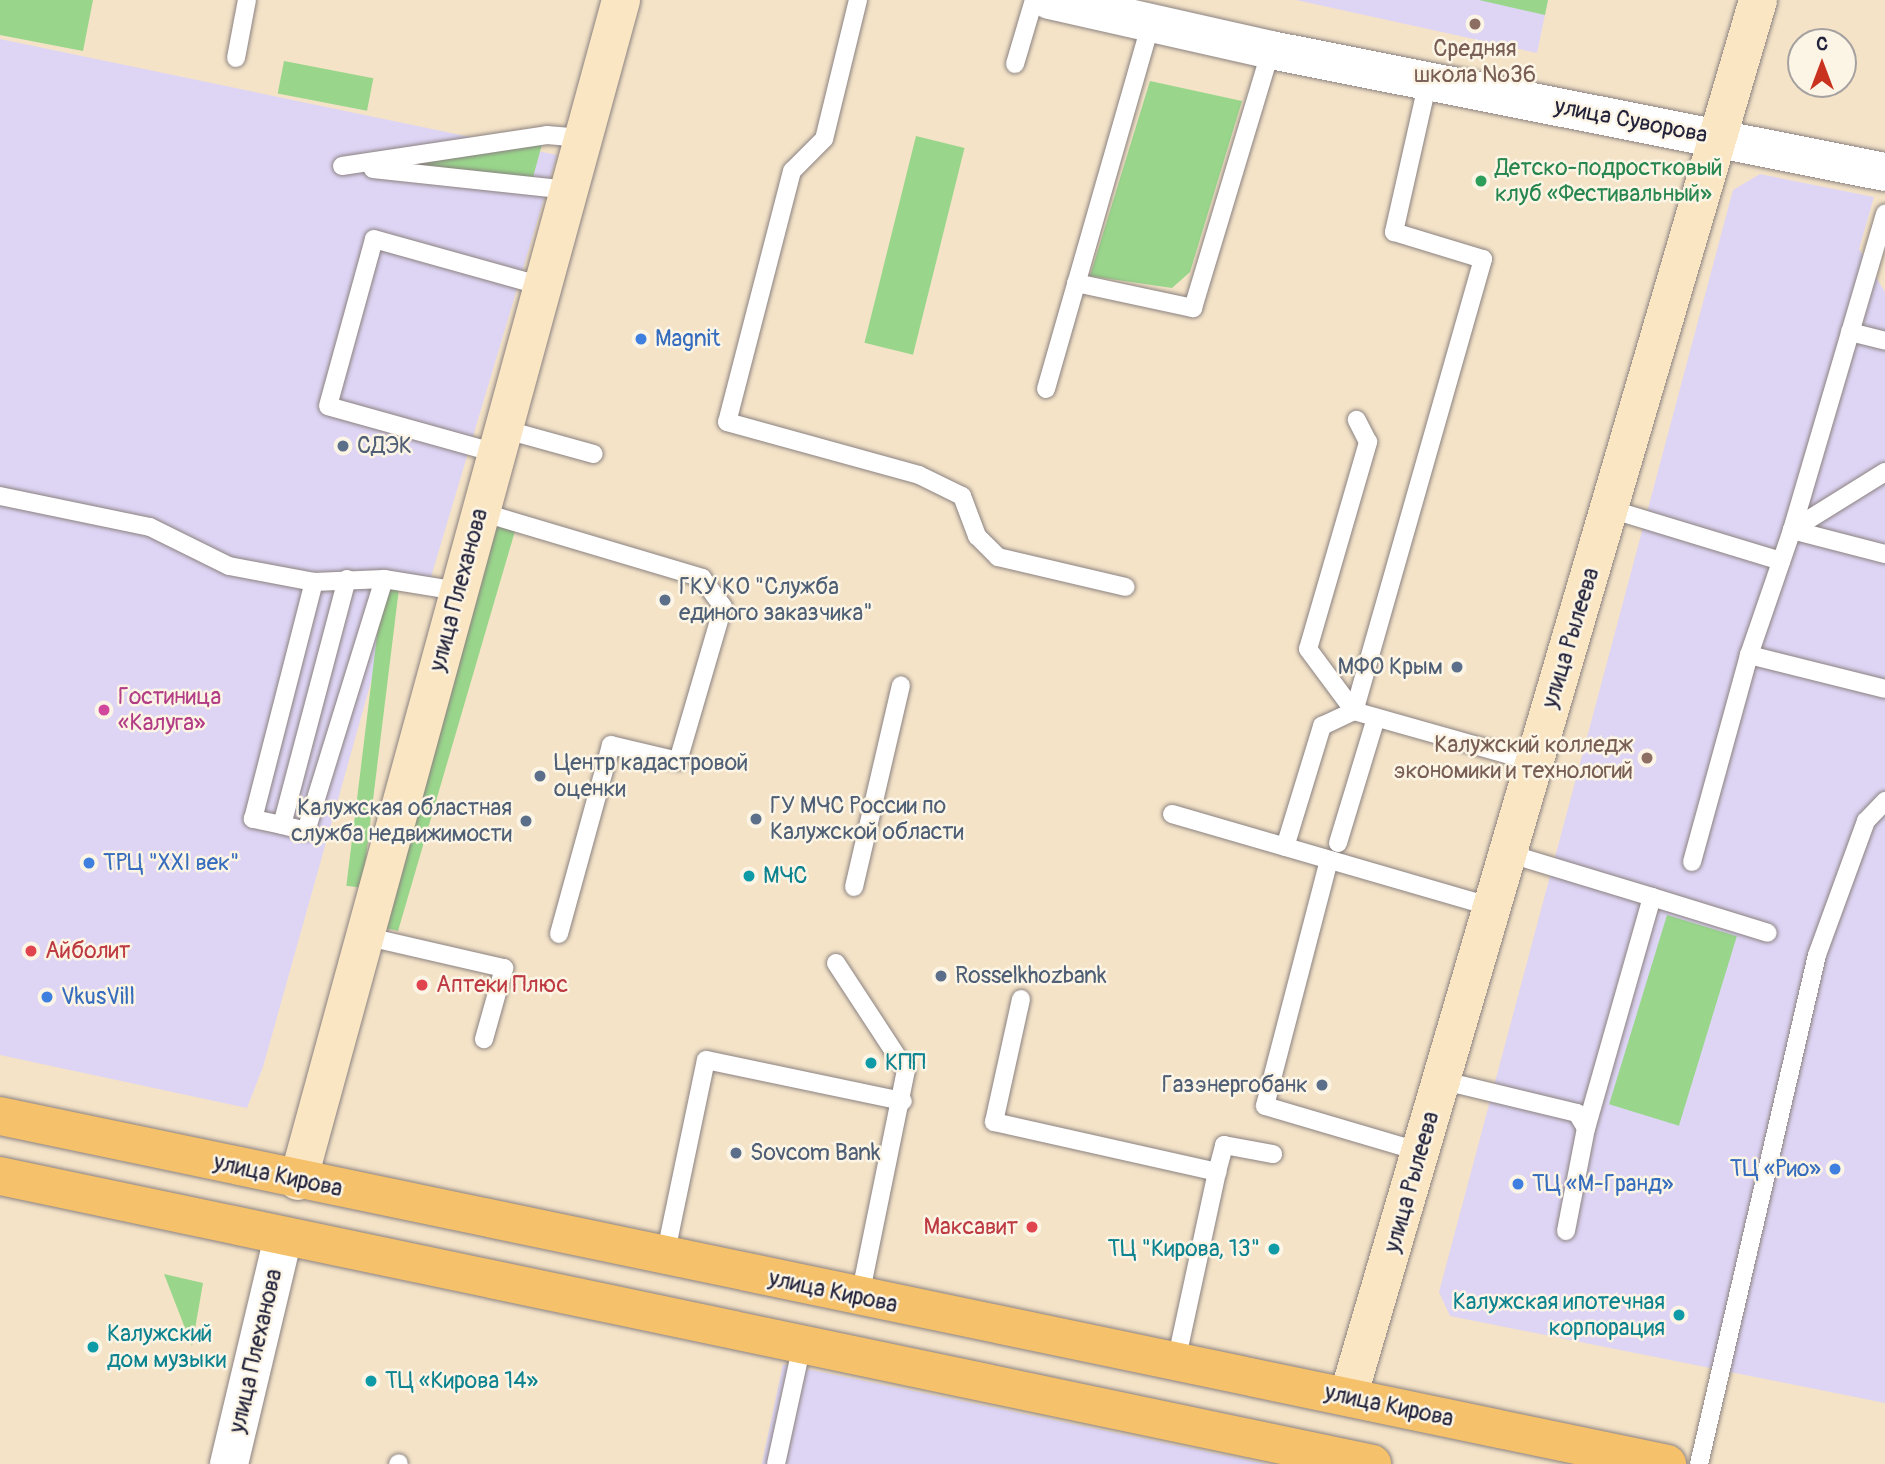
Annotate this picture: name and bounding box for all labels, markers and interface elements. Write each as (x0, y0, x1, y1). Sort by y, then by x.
marker: Средняя школа №36 (1467, 16, 1483, 32)
north arrow (1787, 28, 1857, 98)
text: С (1816, 32, 1828, 56)
place label: Средняя школа №36 (1414, 35, 1536, 89)
street label: улица Суворова (1552, 93, 1710, 149)
place label: Детско-подростковый клуб «Фестивальный» (1495, 154, 1723, 208)
marker: Детско-подростковый клуб «Фестивальный» (1473, 173, 1489, 189)
place label: Magnit (655, 325, 720, 353)
marker: Magnit (633, 331, 649, 347)
place label: СДЭК (357, 432, 412, 460)
marker: СДЭК (335, 438, 351, 454)
street label: улица Плеханова (424, 506, 494, 674)
street label: улица Рылеева (1537, 565, 1605, 711)
place label: ГКУ КО "Служба единого заказчика" (679, 573, 873, 627)
marker: ГКУ КО "Служба единого заказчика" (657, 592, 673, 608)
place label: МФО Крым (1337, 653, 1443, 681)
marker: МФО Крым (1449, 659, 1465, 675)
place label: Гостиница «Калуга» (118, 683, 221, 737)
marker: Гостиница «Калуга» (96, 702, 112, 718)
place label: Калужский колледж экономики и технологий (1393, 731, 1633, 785)
place label: Центр кадастровой оценки (554, 749, 748, 803)
marker: Калужский колледж экономики и технологий (1639, 750, 1655, 766)
marker: Центр кадастровой оценки (532, 768, 548, 784)
place label: ГУ МЧС России по Калужской области (770, 792, 964, 846)
place label: Калужская областная служба недвижимости (291, 794, 512, 848)
marker: ГУ МЧС России по Калужской области (748, 811, 764, 827)
marker: Калужская областная служба недвижимости (518, 813, 534, 829)
place label: ТРЦ "XXI век" (103, 849, 239, 877)
marker: ТРЦ "XXI век" (81, 855, 97, 871)
place label: МЧС (763, 862, 808, 890)
marker: МЧС (741, 868, 757, 884)
place label: Айболит (45, 937, 130, 965)
marker: Айболит (23, 943, 39, 959)
place label: Rosselkhozbank (955, 962, 1107, 990)
marker: Rosselkhozbank (933, 968, 949, 984)
place label: Аптеки Плюс (436, 971, 568, 999)
marker: Аптеки Плюс (414, 977, 430, 993)
place label: VkusVill (61, 983, 135, 1011)
marker: VkusVill (39, 989, 55, 1005)
place label: КПП (885, 1049, 926, 1077)
marker: КПП (863, 1055, 879, 1071)
place label: Газэнергобанк (1162, 1071, 1308, 1099)
marker: Газэнергобанк (1314, 1077, 1330, 1093)
street label: улица Рылеева (1379, 1108, 1445, 1256)
place label: Sovcom Bank (750, 1139, 881, 1167)
marker: Sovcom Bank (728, 1145, 744, 1161)
street label: улица Кирова (211, 1149, 345, 1203)
place label: ТЦ «Рио» (1730, 1155, 1821, 1183)
marker: ТЦ «Рио» (1827, 1161, 1843, 1177)
place label: ТЦ «М-Гранд» (1532, 1170, 1673, 1198)
marker: ТЦ «М-Гранд» (1510, 1176, 1526, 1192)
place label: Максавит (923, 1213, 1018, 1241)
marker: Максавит (1024, 1219, 1040, 1235)
place label: ТЦ "Кирова, 13" (1108, 1235, 1260, 1263)
marker: ТЦ "Кирова, 13" (1266, 1241, 1282, 1257)
street label: улица Кирова (766, 1265, 900, 1319)
street label: улица Плеханова (224, 1266, 288, 1436)
place label: Калужская ипотечная корпорация (1453, 1288, 1665, 1342)
marker: Калужская ипотечная корпорация (1671, 1307, 1687, 1323)
place label: Калужский дом музыки (107, 1320, 226, 1374)
marker: Калужский дом музыки (85, 1339, 101, 1355)
place label: ТЦ «Кирова 14» (385, 1367, 538, 1395)
marker: ТЦ «Кирова 14» (363, 1373, 379, 1389)
street label: улица Кирова (1322, 1379, 1456, 1433)

